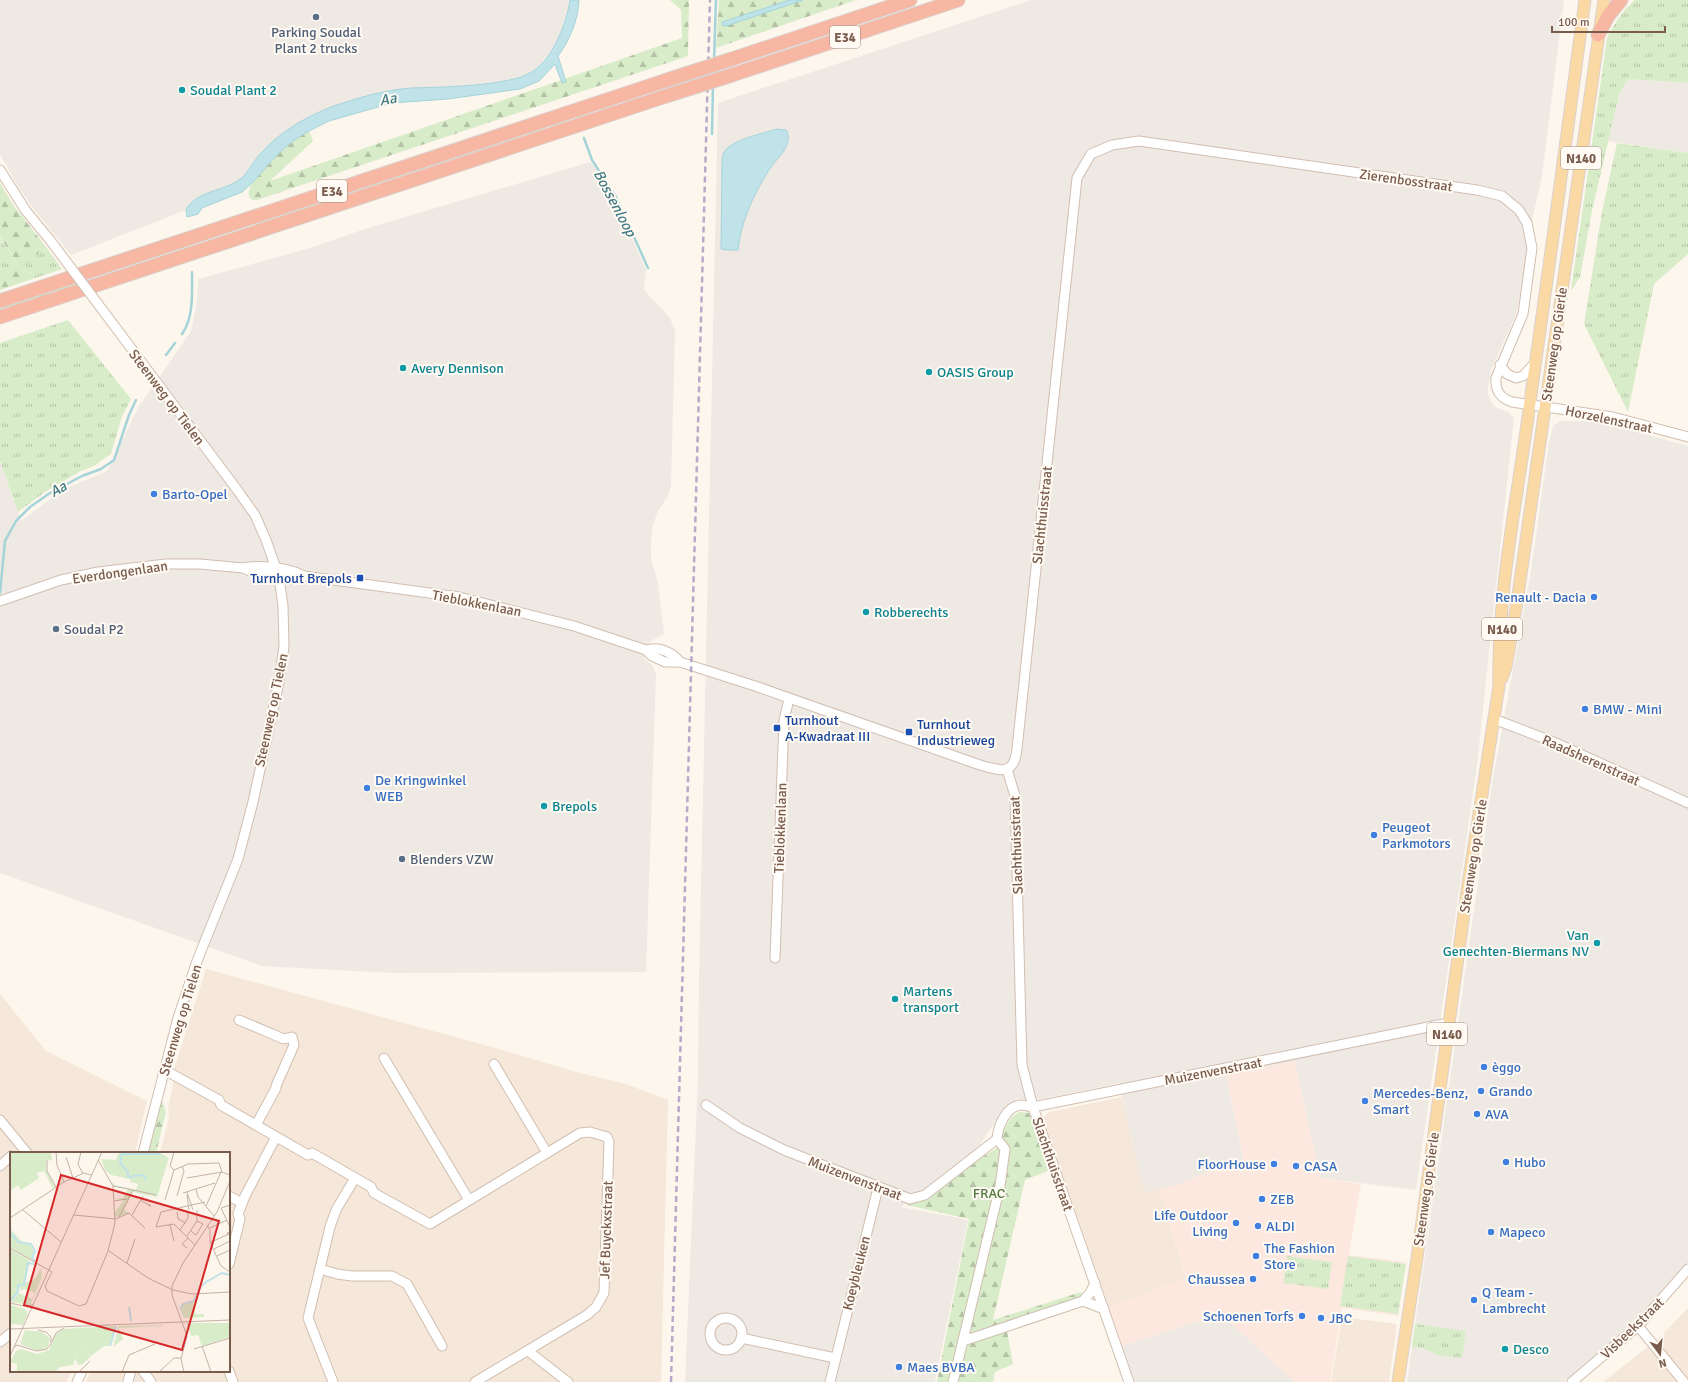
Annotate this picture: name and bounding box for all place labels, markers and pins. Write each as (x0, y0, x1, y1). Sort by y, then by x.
marker: Parking Soudal Plant 2 trucks (311, 12, 321, 22)
place label: Parking Soudal Plant 2 trucks (271, 24, 361, 57)
place label: Soudal Plant 2 (190, 82, 277, 99)
marker: Soudal Plant 2 (177, 85, 187, 95)
place label: Avery Dennison (411, 360, 504, 377)
marker: Avery Dennison (398, 363, 408, 373)
place label: OASIS Group (937, 364, 1014, 381)
marker: OASIS Group (924, 367, 934, 377)
place label: Barto-Opel (162, 486, 228, 503)
marker: Barto-Opel (149, 489, 159, 499)
place label: Turnhout Brepols (250, 570, 352, 587)
marker: Turnhout Brepols (355, 573, 365, 583)
place label: Renault - Dacia (1495, 589, 1586, 606)
marker: Renault - Dacia (1589, 592, 1599, 602)
place label: Robberechts (874, 604, 948, 621)
marker: Robberechts (861, 607, 871, 617)
place label: Soudal P2 (64, 621, 124, 638)
marker: Soudal P2 (51, 624, 61, 634)
place label: BMW - Mini (1593, 701, 1662, 718)
marker: BMW - Mini (1580, 704, 1590, 714)
place label: Turnhout A-Kwadraat III (785, 712, 870, 745)
place label: Turnhout Industrieweg (917, 716, 995, 749)
marker: Turnhout A-Kwadraat III (772, 723, 782, 733)
marker: Turnhout Industrieweg (904, 727, 914, 737)
place label: De Kringwinkel WEB (375, 772, 466, 805)
marker: De Kringwinkel WEB (362, 783, 372, 793)
place label: Brepols (552, 798, 597, 815)
marker: Brepols (539, 801, 549, 811)
place label: Peugeot Parkmotors (1382, 819, 1451, 852)
marker: Peugeot Parkmotors (1369, 830, 1379, 840)
place label: Blenders VZW (410, 851, 494, 868)
marker: Blenders VZW (397, 854, 407, 864)
place label: Van Genechten-Biermans NV (1443, 927, 1589, 960)
marker: Van Genechten-Biermans NV (1592, 938, 1602, 948)
place label: Martens transport (903, 983, 959, 1016)
marker: Martens transport (890, 994, 900, 1004)
place label: èggo (1492, 1059, 1521, 1076)
marker: èggo (1479, 1062, 1489, 1072)
place label: Grando (1489, 1083, 1533, 1100)
place label: Mercedes-Benz, Smart (1373, 1085, 1468, 1118)
marker: Grando (1476, 1086, 1486, 1096)
marker: Mercedes-Benz, Smart (1360, 1096, 1370, 1106)
place label: AVA (1485, 1106, 1509, 1123)
marker: AVA (1472, 1109, 1482, 1119)
place label: Hubo (1514, 1154, 1546, 1171)
place label: FloorHouse (1198, 1156, 1266, 1173)
marker: Hubo (1501, 1157, 1511, 1167)
place label: CASA (1304, 1158, 1338, 1175)
marker: FloorHouse (1269, 1159, 1279, 1169)
marker: CASA (1291, 1161, 1301, 1171)
place label: ZEB (1270, 1191, 1294, 1208)
marker: ZEB (1257, 1194, 1267, 1204)
place label: Life Outdoor Living (1154, 1207, 1229, 1240)
marker: Life Outdoor Living (1231, 1218, 1241, 1228)
place label: ALDI (1266, 1218, 1295, 1235)
marker: ALDI (1253, 1221, 1263, 1231)
place label: Mapeco (1499, 1224, 1546, 1241)
marker: Mapeco (1486, 1227, 1496, 1237)
place label: The Fashion Store (1264, 1240, 1335, 1273)
marker: The Fashion Store (1251, 1251, 1261, 1261)
place label: Chaussea (1188, 1271, 1245, 1288)
marker: Chaussea (1248, 1274, 1258, 1284)
place label: Q Team - Lambrecht (1482, 1284, 1546, 1317)
marker: Q Team - Lambrecht (1469, 1295, 1479, 1305)
place label: Schoenen Torfs (1203, 1308, 1294, 1325)
place label: JBC (1329, 1310, 1352, 1327)
marker: Schoenen Torfs (1297, 1311, 1307, 1321)
marker: JBC (1316, 1313, 1326, 1323)
place label: Desco (1513, 1341, 1549, 1358)
marker: Desco (1500, 1344, 1510, 1354)
place label: Maes BVBA (907, 1359, 975, 1376)
marker: Maes BVBA (894, 1362, 904, 1372)

